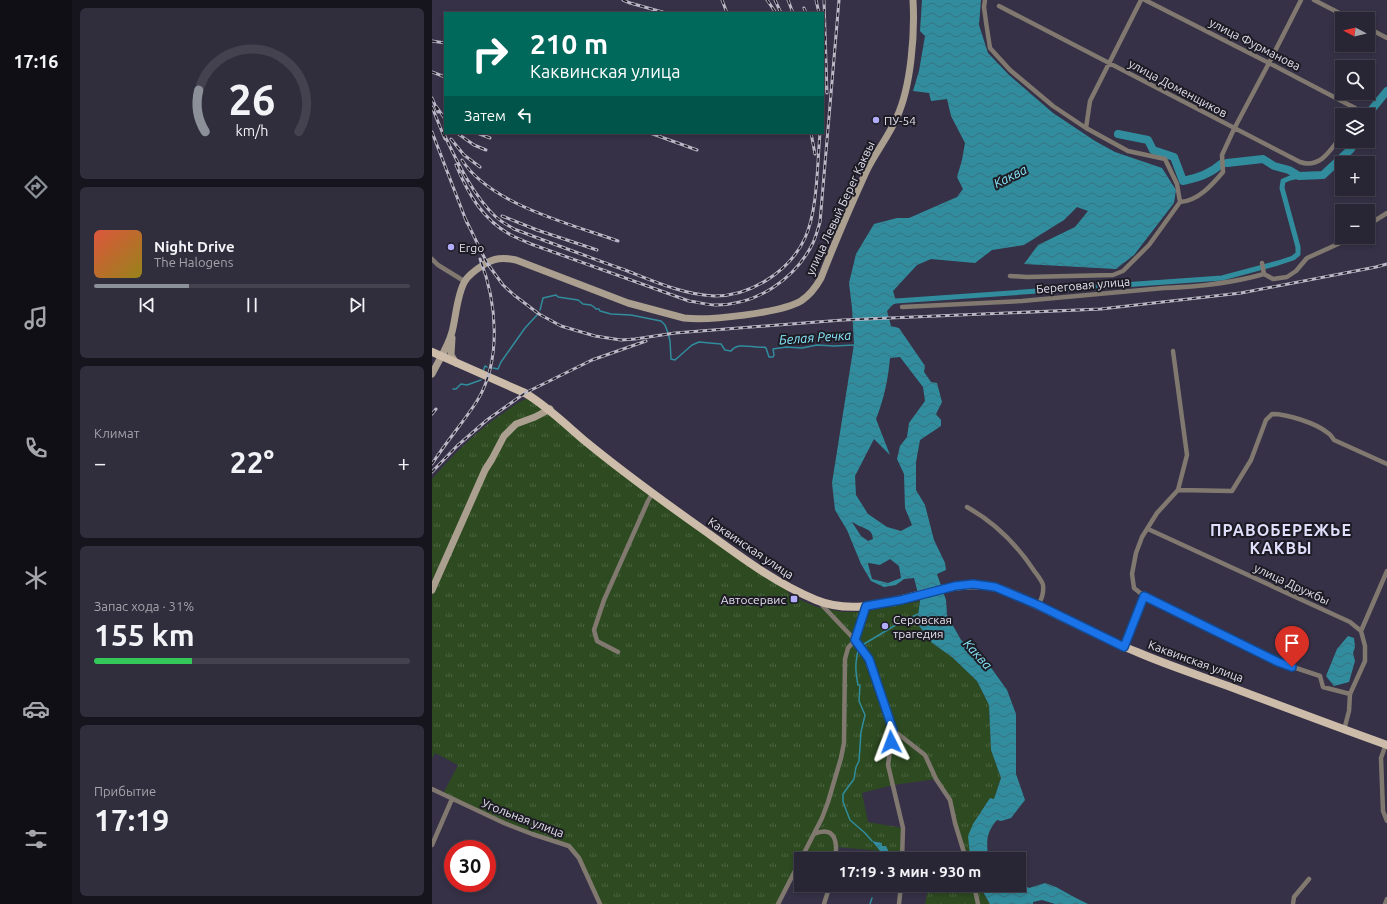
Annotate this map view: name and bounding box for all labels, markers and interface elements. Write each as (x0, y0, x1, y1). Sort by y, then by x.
north arrow (1335, 12, 1375, 52)
map controls (1335, 12, 1375, 244)
street label: улица Фурманова (1207, 15, 1303, 73)
icon: right (464, 28, 516, 80)
text: 210 m (530, 28, 608, 59)
text: 17:16 (13, 51, 59, 71)
street label: улица Доменщиков (1126, 56, 1230, 120)
button: search (1335, 60, 1375, 100)
text: Каквинская улица (530, 61, 681, 81)
text: 26 (229, 75, 275, 122)
icon: left (514, 104, 536, 126)
text: Затем (464, 107, 506, 124)
button: layers (1335, 108, 1375, 148)
place label: ПУ-54 (884, 114, 916, 127)
marker: ПУ-54 (871, 115, 881, 125)
text: km/h (236, 122, 268, 138)
street label: улица Левый Берег Каквы (803, 139, 877, 277)
button: + (1335, 156, 1375, 196)
water label: Каква (991, 162, 1029, 190)
icon: directions (22, 173, 50, 201)
button: − (1335, 204, 1375, 244)
text: Night Drive (154, 238, 235, 255)
place label: Ergo (459, 241, 484, 254)
marker: Ergo (446, 242, 456, 252)
text: The Halogens (154, 255, 233, 269)
street label: Береговая улица (1035, 274, 1131, 296)
icon: previous (136, 294, 158, 316)
icon: pause (241, 294, 263, 316)
icon: next (346, 294, 368, 316)
icon: music (22, 304, 50, 332)
water label: Белая Речка (778, 327, 852, 347)
text: Климат (94, 426, 139, 440)
icon: phone (22, 434, 50, 462)
text: 22° (230, 445, 274, 479)
text: − (94, 450, 106, 475)
text: + (398, 450, 410, 475)
street label: Каквинская улица (706, 515, 796, 581)
district label: ПРАВОБЕРЕЖЬЕ КАКВЫ (1210, 521, 1352, 557)
street label: улица Дружбы (1252, 561, 1332, 607)
icon: climate (22, 564, 50, 592)
place label: Автосервис (721, 593, 786, 606)
marker: Автосервис (789, 594, 799, 604)
text: Запас хода · 31% (94, 599, 194, 613)
place label: Серовская трагедия (893, 613, 952, 640)
text: 155 km (94, 618, 195, 652)
marker: Серовская трагедия (880, 621, 890, 631)
pin (1275, 626, 1309, 667)
icon: arrive (1281, 632, 1303, 654)
water label: Каква (961, 636, 995, 672)
street label: Каквинская улица (1147, 638, 1245, 684)
icon: car (22, 695, 50, 723)
position arrow (870, 721, 912, 763)
text: Прибытие (94, 784, 156, 798)
street label: Угольная улица (480, 796, 566, 840)
text: 17:19 (94, 803, 169, 837)
icon: filters (22, 825, 50, 853)
speed limit sign: 30 (444, 840, 496, 892)
text: 17:19 · 3 мин · 930 m (839, 863, 981, 880)

